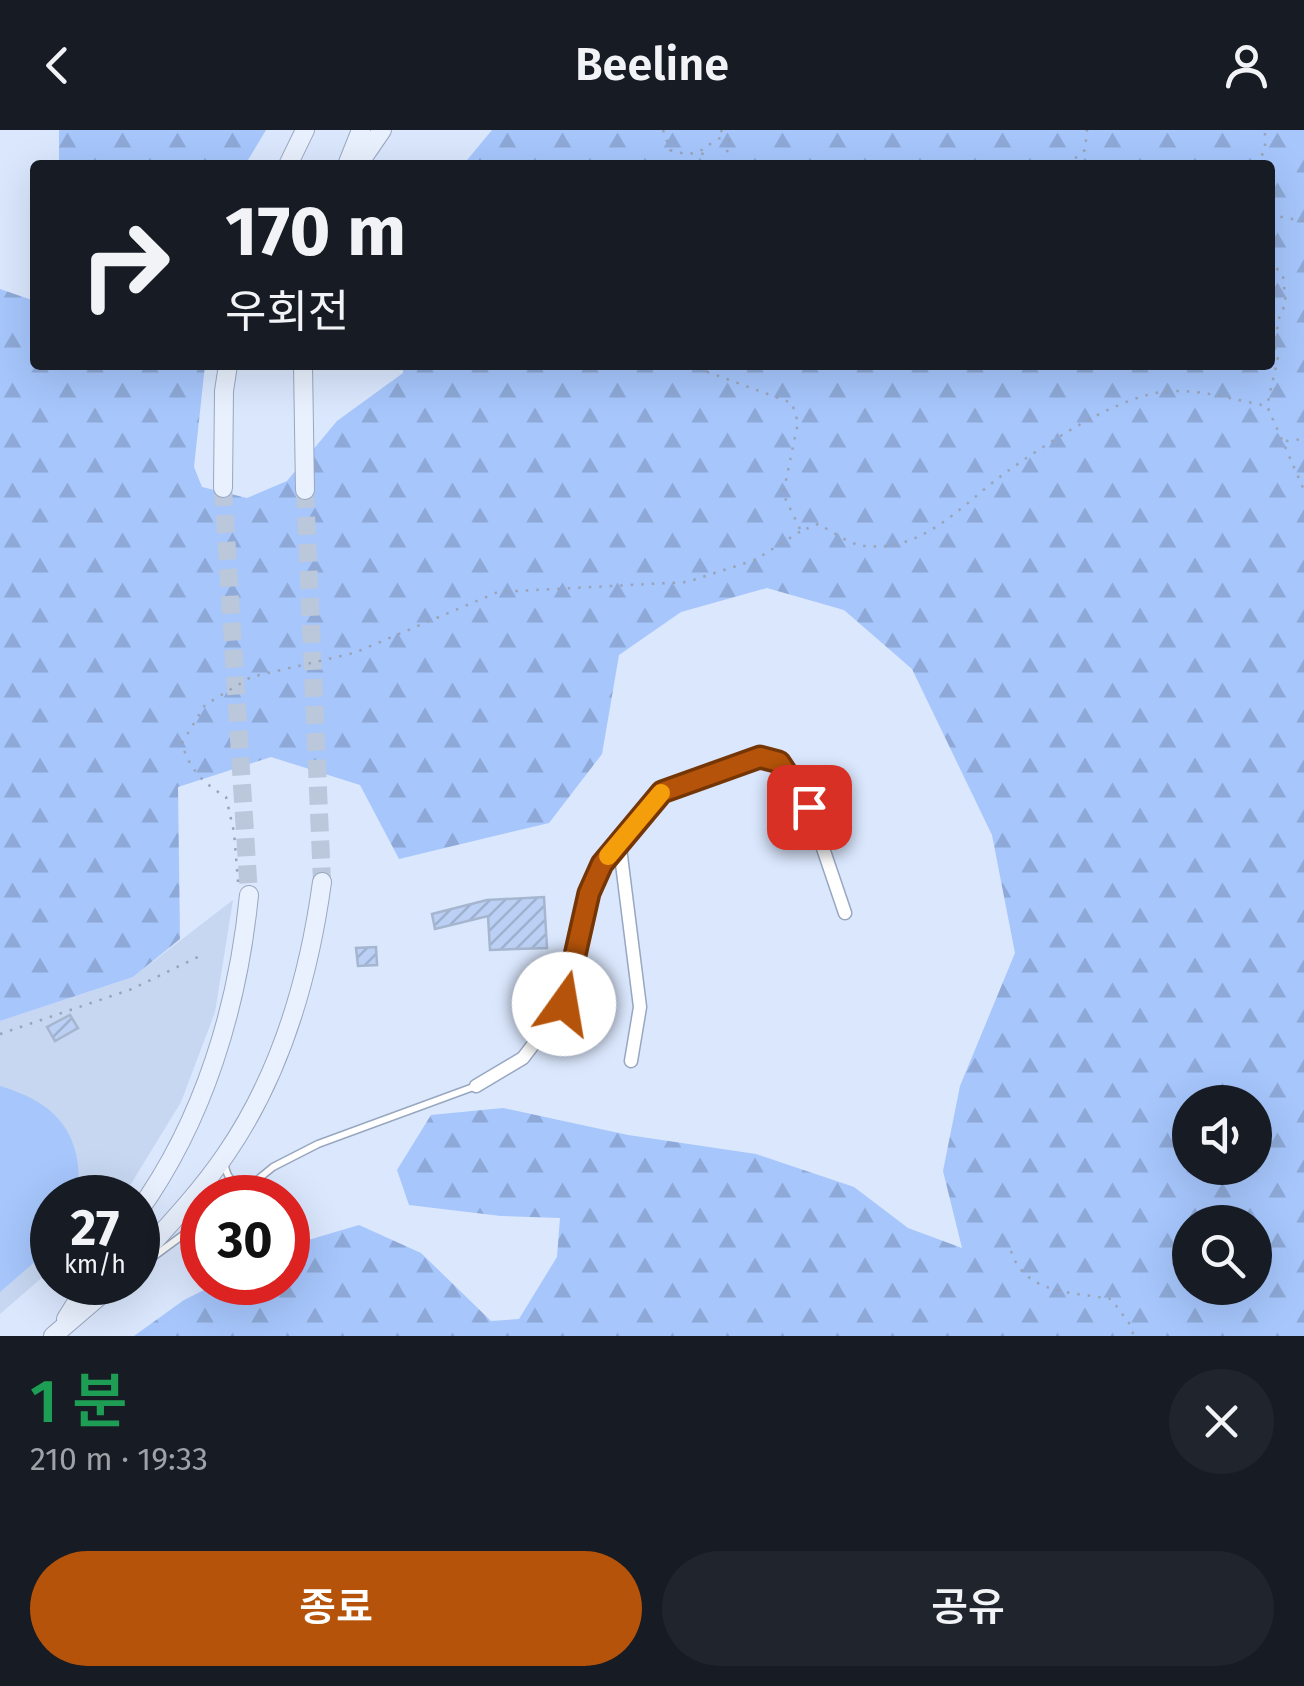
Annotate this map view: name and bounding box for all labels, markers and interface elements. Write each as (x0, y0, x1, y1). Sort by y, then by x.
icon: back (30, 38, 85, 93)
text: Beeline (575, 38, 729, 92)
icon: person (1219, 38, 1274, 93)
text: 170 m (225, 190, 406, 274)
icon: right (60, 200, 190, 330)
text: 우회전 (225, 285, 349, 339)
pin (767, 765, 852, 850)
icon: arrive (782, 780, 837, 835)
position arrow (512, 952, 616, 1056)
map controls (1172, 1085, 1272, 1305)
button: sound (1172, 1085, 1272, 1185)
speed limit sign: 30 (180, 1175, 310, 1305)
text: 27 (71, 1198, 119, 1258)
button: search (1172, 1205, 1272, 1305)
text: km/h (64, 1250, 126, 1280)
text: 1 분 (30, 1366, 127, 1438)
button: close (1169, 1369, 1274, 1474)
text: 210 m · 19:33 (30, 1440, 208, 1478)
button: 종료 (30, 1551, 642, 1666)
button: 공유 (662, 1551, 1274, 1666)

